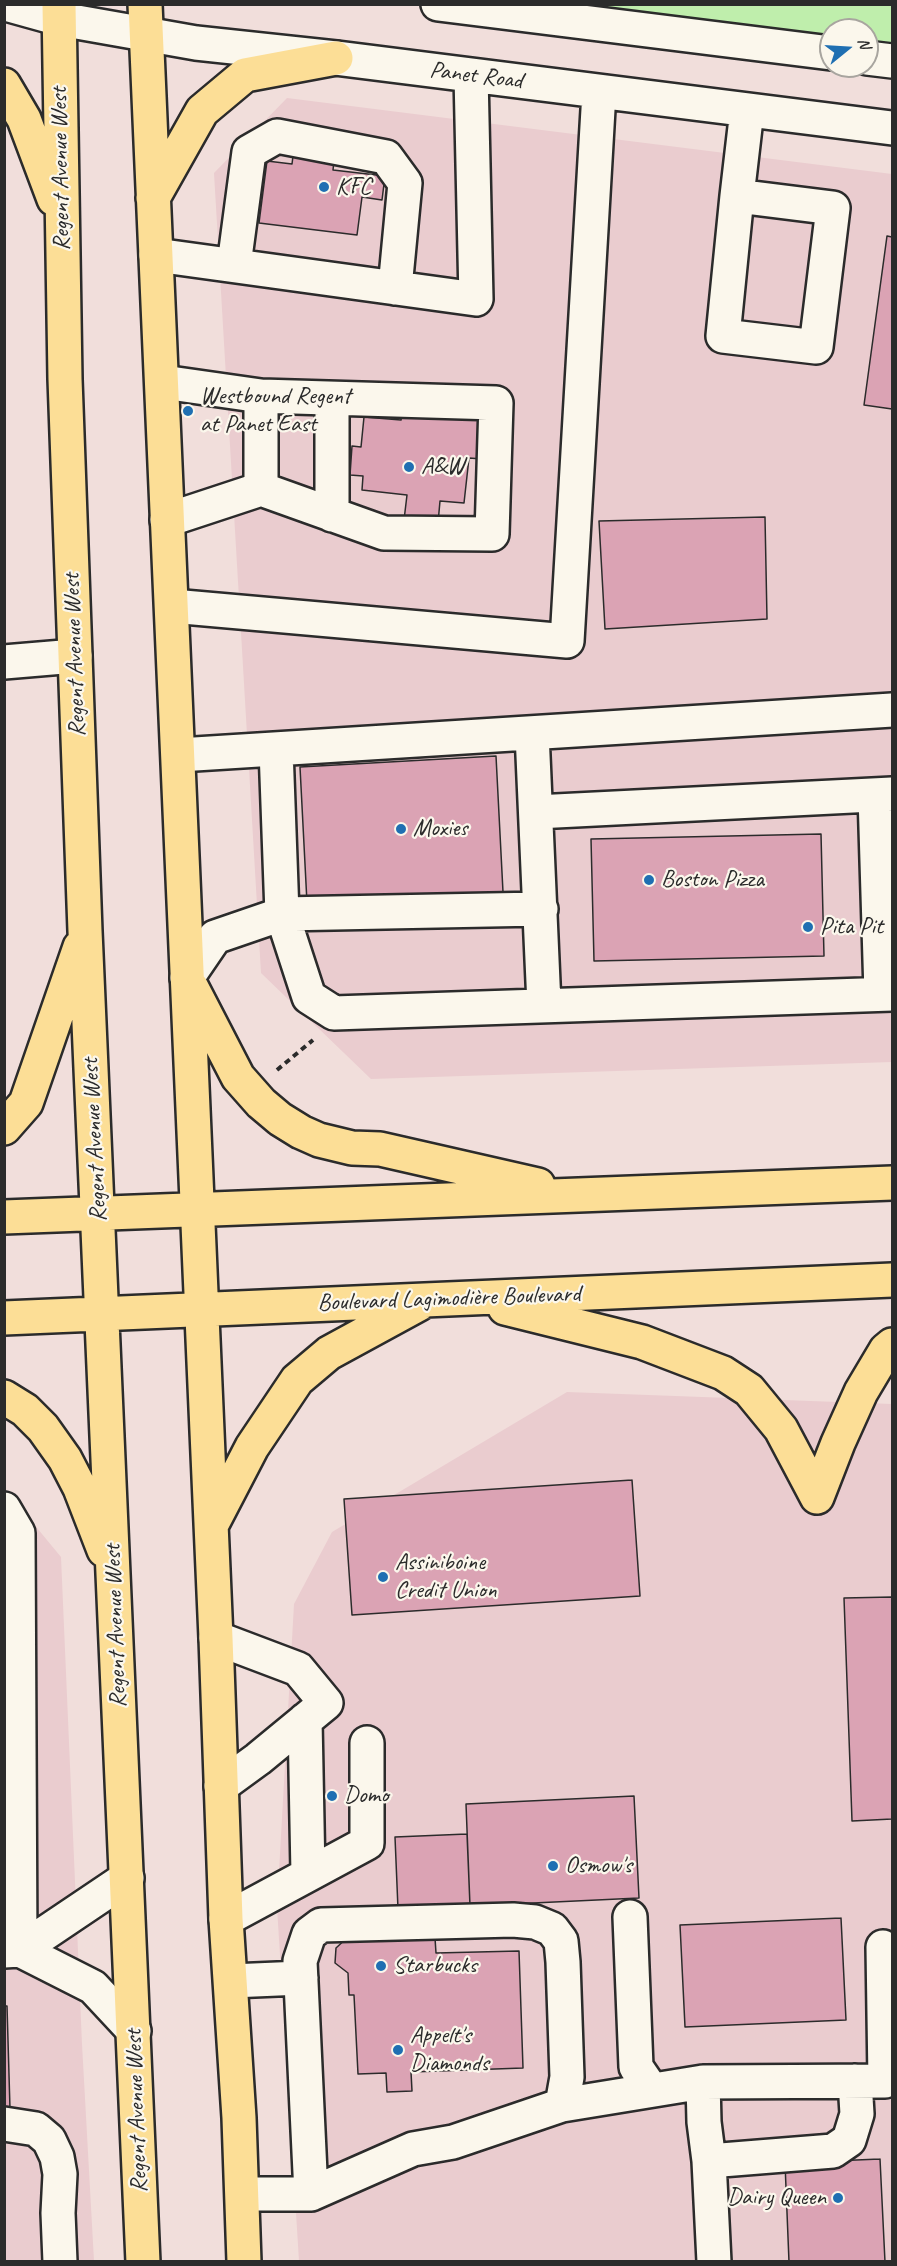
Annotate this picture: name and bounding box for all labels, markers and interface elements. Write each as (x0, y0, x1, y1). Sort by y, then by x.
north arrow (819, 18, 879, 78)
text: N (853, 35, 875, 51)
street label: Panet Road (428, 56, 524, 96)
street label: Regent Avenue West (45, 87, 77, 251)
place label: KFC (336, 173, 371, 201)
marker: KFC (317, 180, 331, 194)
place label: Westbound Regent at Panet East (200, 383, 351, 439)
marker: Westbound Regent at Panet East (181, 404, 195, 418)
place label: A&W (421, 453, 464, 481)
marker: A&W (402, 460, 416, 474)
street label: Regent Avenue West (58, 573, 92, 737)
place label: Moxies (413, 815, 467, 843)
marker: Moxies (394, 822, 408, 836)
place label: Boston Pizza (661, 866, 764, 894)
marker: Boston Pizza (642, 873, 656, 887)
place label: Pita Pit (820, 913, 883, 941)
marker: Pita Pit (801, 920, 815, 934)
street label: Regent Avenue West (76, 1057, 114, 1223)
street label: Boulevard Lagimodière Boulevard (317, 1280, 581, 1318)
street label: Regent Avenue West (99, 1544, 133, 1708)
place label: Assiniboine Credit Union (395, 1549, 497, 1605)
marker: Assiniboine Credit Union (376, 1570, 390, 1584)
place label: Domo (344, 1782, 388, 1810)
marker: Domo (325, 1789, 339, 1803)
place label: Osmow's (565, 1852, 632, 1880)
marker: Osmow's (546, 1859, 560, 1873)
place label: Starbucks (393, 1952, 477, 1980)
marker: Starbucks (374, 1959, 388, 1973)
place label: Appelt's Diamonds (410, 2022, 489, 2078)
street label: Regent Avenue West (120, 2029, 154, 2193)
marker: Appelt's Diamonds (391, 2043, 405, 2057)
place label: Dairy Queen (727, 2184, 826, 2212)
marker: Dairy Queen (831, 2191, 845, 2205)

